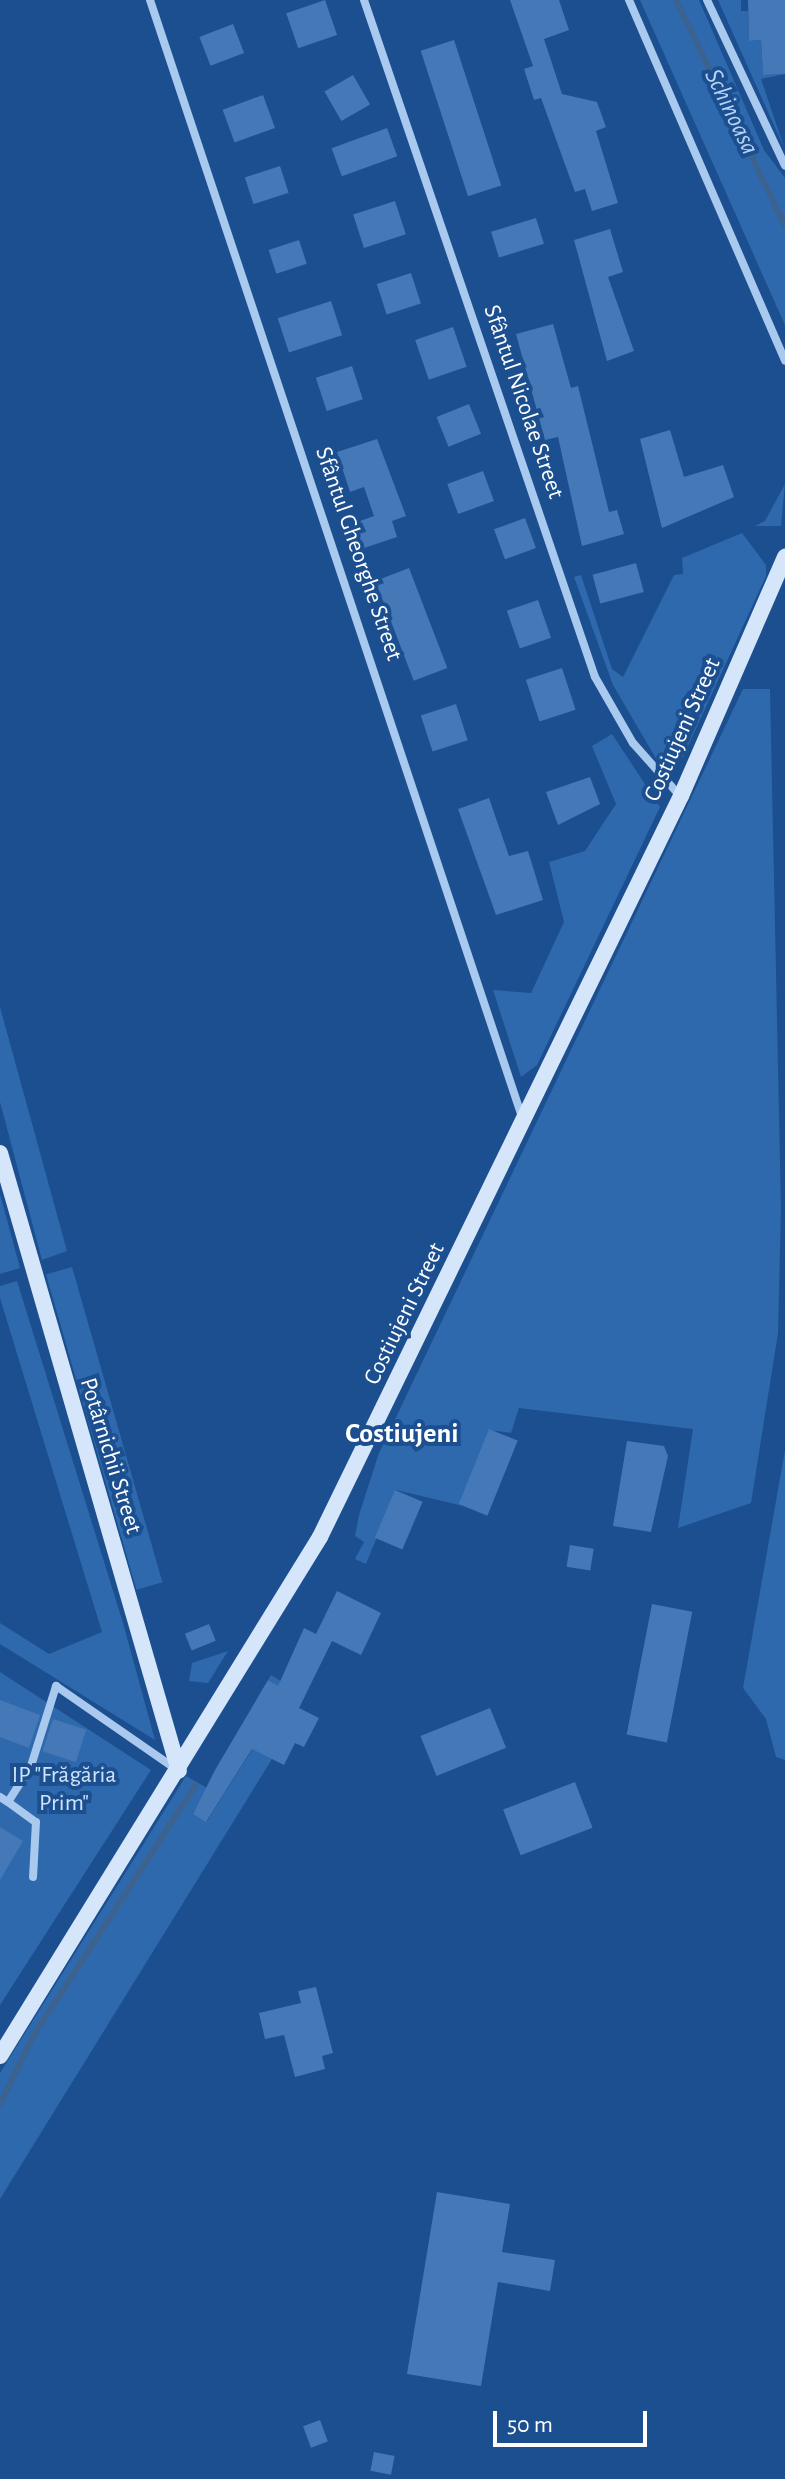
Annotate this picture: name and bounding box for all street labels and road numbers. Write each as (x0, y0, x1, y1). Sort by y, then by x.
street label: Sfântul Nicolae Street (476, 301, 570, 503)
street label: Sfântul Gheorghe Street (308, 443, 408, 665)
street label: Costiujeni Street (638, 654, 728, 806)
street label: Costiujeni Street (358, 1238, 452, 1390)
street label: Potârnichii Street (73, 1375, 147, 1537)

